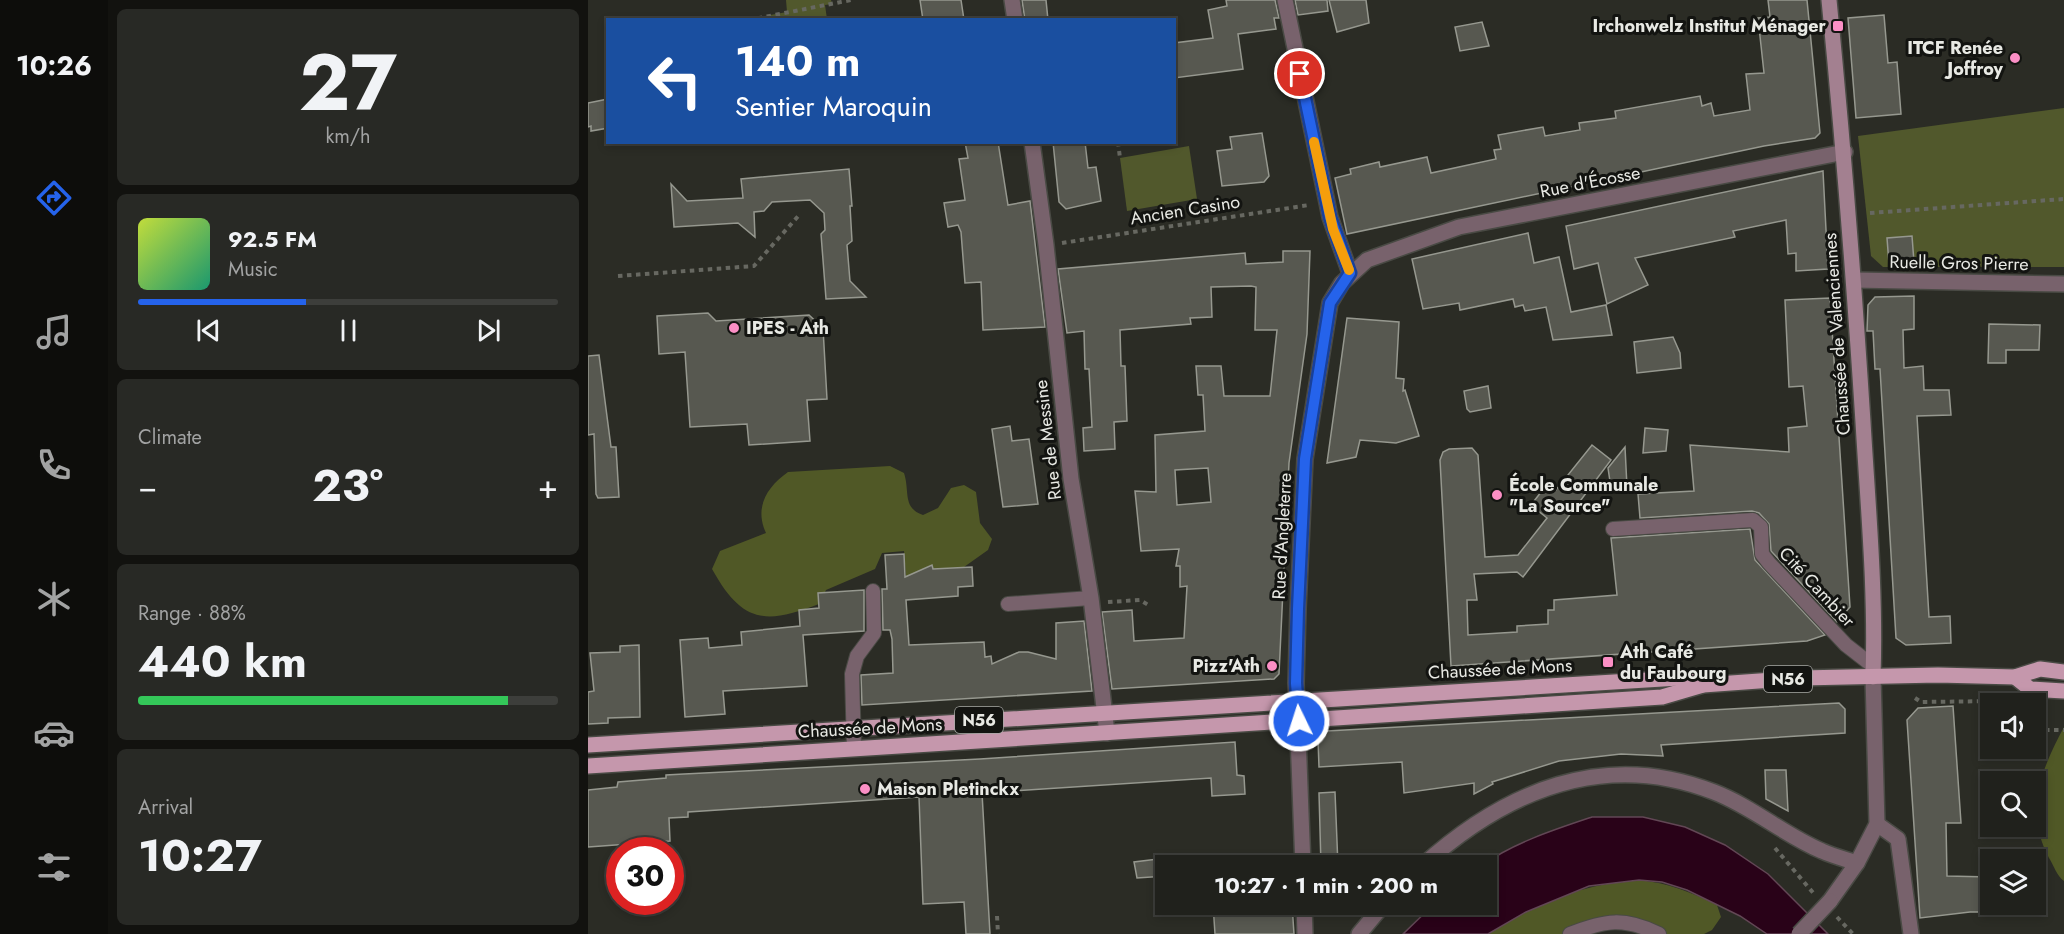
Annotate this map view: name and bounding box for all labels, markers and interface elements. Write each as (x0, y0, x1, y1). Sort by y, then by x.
place label: Irchonwelz Institut Ménager (1592, 13, 1827, 39)
marker: Irchonwelz Institut Ménager (1831, 19, 1845, 33)
text: 27 (299, 27, 397, 139)
text: 140 m (735, 31, 861, 92)
place label: ITCF Renée Joffroy (1907, 35, 2004, 82)
icon: left (636, 42, 714, 120)
text: 10:26 (16, 46, 92, 85)
pin (1274, 48, 1325, 99)
marker: ITCF Renée Joffroy (2008, 51, 2022, 65)
icon: arrive (1283, 57, 1316, 90)
text: Sentier Maroquin (735, 87, 932, 126)
text: km/h (325, 122, 371, 151)
street label: Rue d'Écosse (1538, 160, 1642, 204)
icon: directions (33, 177, 75, 219)
street label: Ancien Casino (1128, 188, 1242, 232)
text: 92.5 FM (228, 223, 317, 255)
street label: Chaussée de Valenciennes (1817, 232, 1857, 436)
street label: Ruelle Gros Pierre (1889, 249, 2029, 277)
text: Music (228, 255, 278, 284)
icon: music (33, 311, 75, 353)
icon: previous (192, 314, 225, 347)
icon: pause (332, 314, 365, 347)
icon: next (472, 314, 505, 347)
place label: IPES - Ath (746, 315, 829, 341)
marker: IPES - Ath (727, 321, 741, 335)
street label: Rue de Messine (1028, 378, 1068, 502)
text: Climate (138, 423, 202, 452)
icon: phone (33, 444, 75, 486)
text: 23° (312, 453, 383, 518)
text: − (138, 463, 157, 510)
text: + (538, 463, 558, 510)
street label: Rue d'Angleterre (1266, 472, 1298, 600)
place label: École Communale "La Source" (1509, 472, 1658, 519)
marker: École Communale "La Source" (1490, 488, 1504, 502)
street label: Cité Cambier (1773, 541, 1862, 634)
icon: climate (33, 578, 75, 620)
text: Range · 88% (138, 599, 246, 628)
text: 440 km (138, 629, 307, 694)
place label: Ath Café du Faubourg (1619, 639, 1727, 686)
street label: Chaussée de Mons (1427, 652, 1573, 686)
place label: Pizz'Ath (1192, 653, 1260, 679)
marker: Ath Café du Faubourg (1601, 655, 1615, 669)
marker: Pizz'Ath (1265, 659, 1279, 673)
road number: N56 (1764, 666, 1812, 692)
position arrow (1267, 689, 1331, 753)
map controls (1980, 693, 2046, 915)
button: sound (1980, 693, 2046, 759)
road number: N56 (955, 707, 1003, 733)
street label: Chaussée de Mons (797, 711, 943, 745)
icon: car (33, 712, 75, 754)
button: search (1980, 771, 2046, 837)
place label: Maison Pletinckx (877, 776, 1020, 802)
marker: Maison Pletinckx (858, 782, 872, 796)
text: Arrival (138, 793, 193, 822)
text: 10:27 (138, 823, 262, 888)
speed limit sign: 30 (606, 837, 684, 915)
icon: filters (33, 846, 75, 888)
button: layers (1980, 849, 2046, 915)
text: 10:27 · 1 min · 200 m (1214, 869, 1438, 901)

